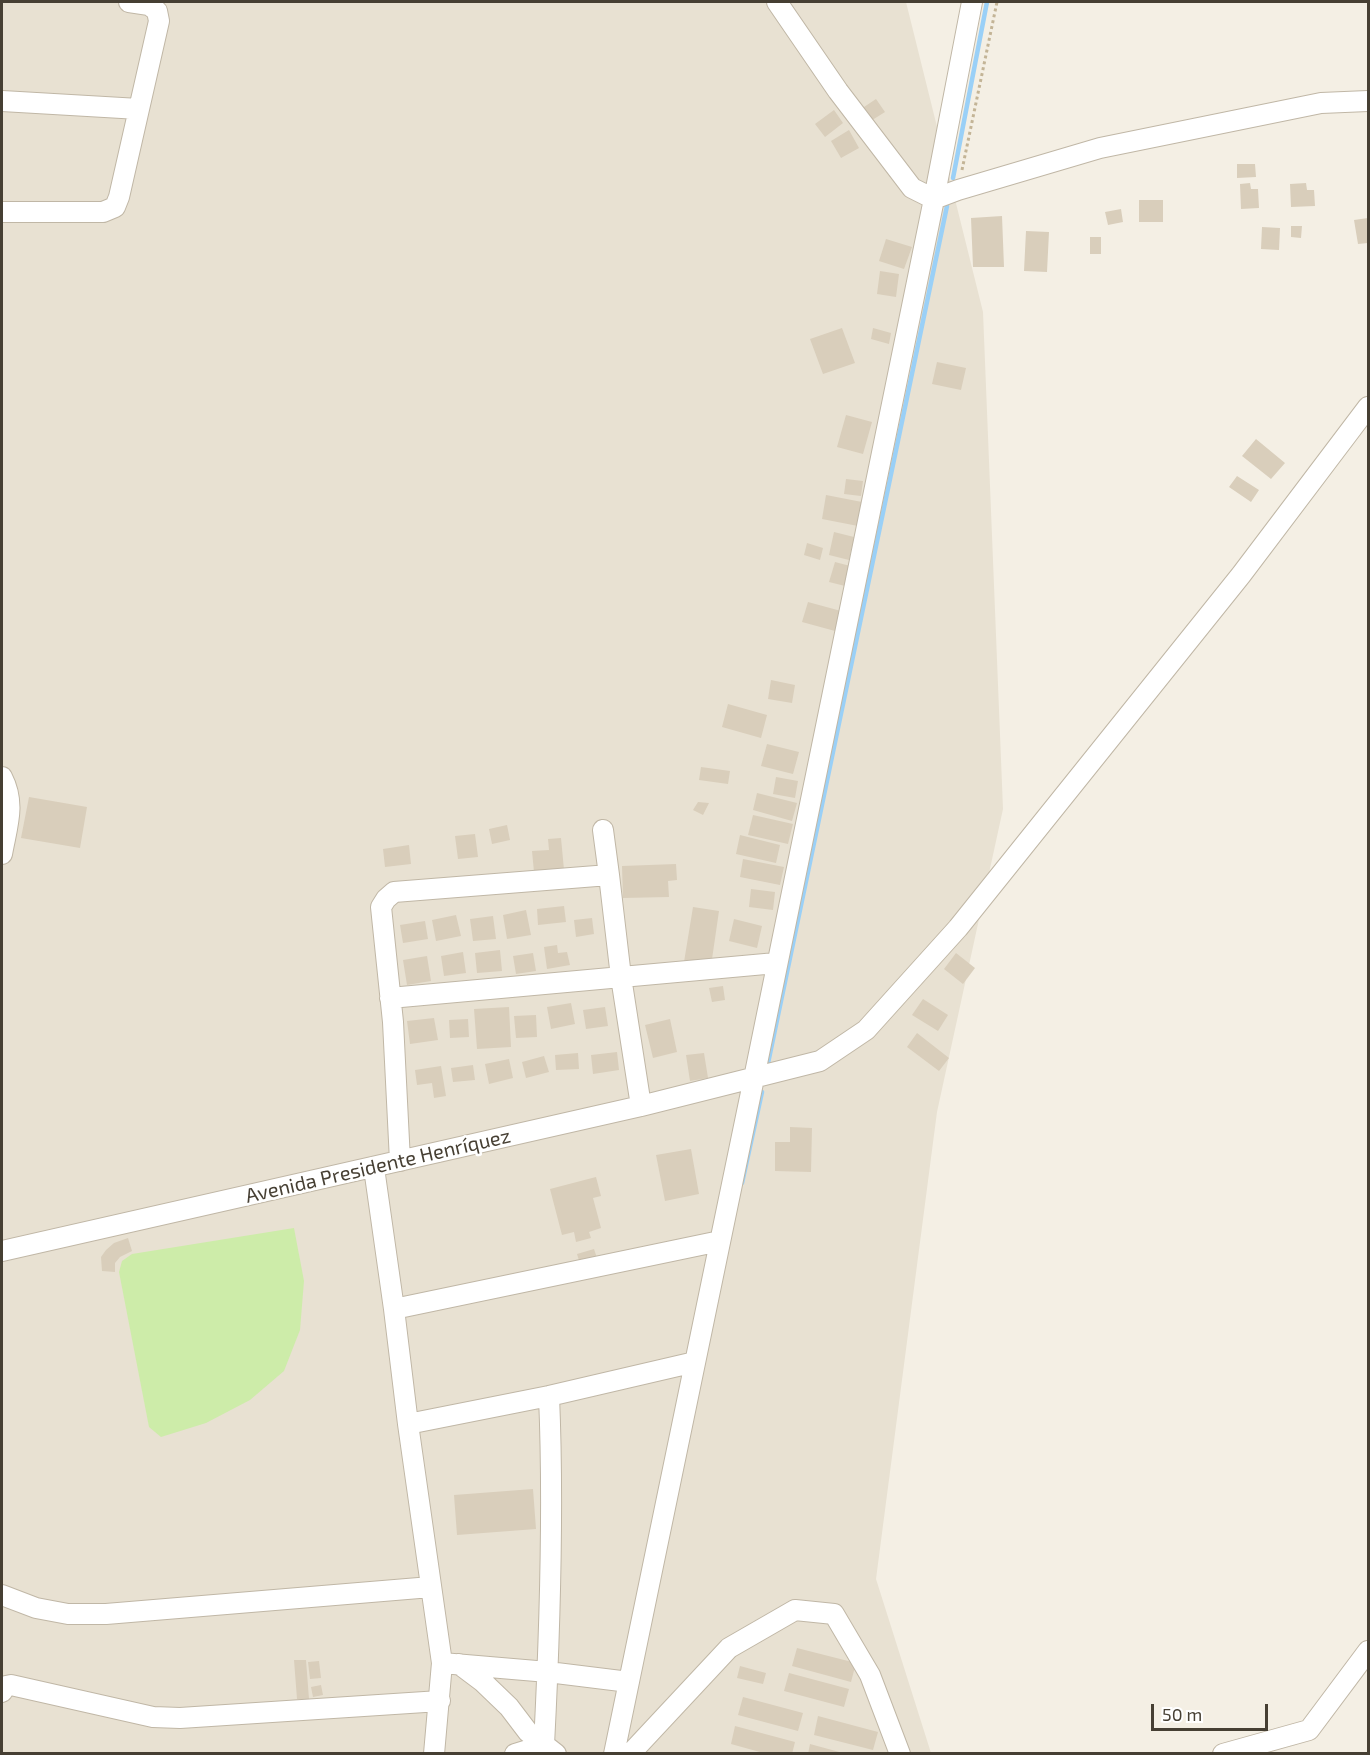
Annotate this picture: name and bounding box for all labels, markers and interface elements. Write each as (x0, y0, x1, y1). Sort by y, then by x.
street label: Avenida Presidente Henríquez (243, 1124, 513, 1208)
scale bar (1154, 1692, 1271, 1730)
text: 50 m (1162, 1703, 1202, 1725)

